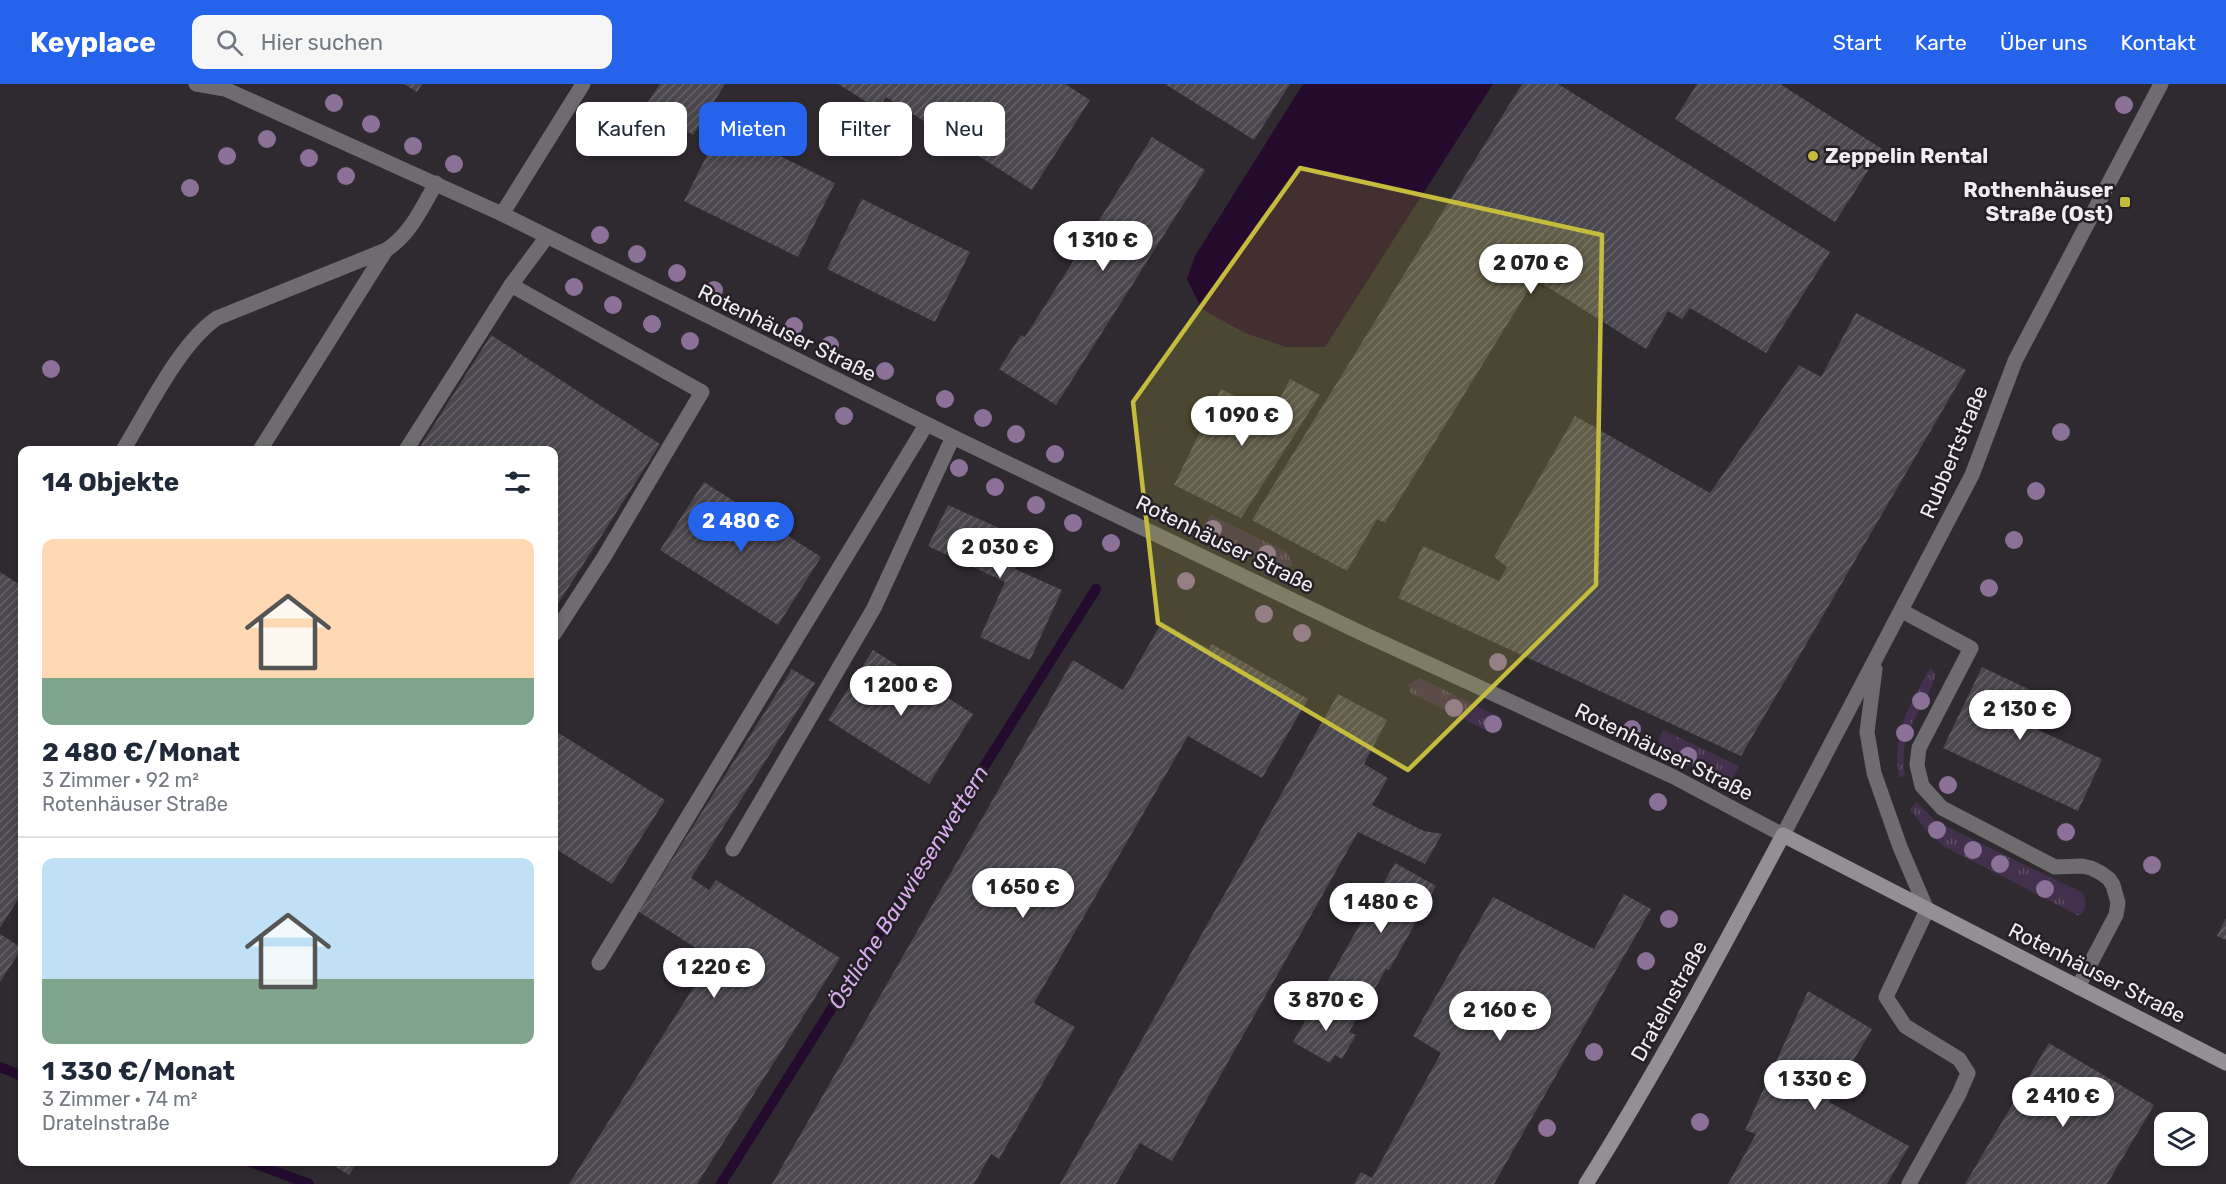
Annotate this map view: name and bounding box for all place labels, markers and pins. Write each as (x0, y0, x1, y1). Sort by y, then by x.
place label: Zeppelin Rental (1825, 143, 1988, 168)
marker: Zeppelin Rental (1806, 149, 1820, 163)
place label: Rothenhäuser Straße (Ost) (1963, 177, 2113, 226)
marker: Rothenhäuser Straße (Ost) (2118, 195, 2132, 209)
pin: 1 310 € (1048, 221, 1158, 272)
pin: 2 070 € (1476, 244, 1586, 295)
pin: 1 090 € (1187, 396, 1297, 447)
pin: 2 480 € (686, 502, 796, 553)
pin: 2 030 € (945, 528, 1055, 579)
pin: 1 200 € (846, 666, 956, 717)
pin: 2 130 € (1965, 690, 2075, 741)
pin: 1 650 € (968, 868, 1078, 919)
pin: 1 480 € (1326, 883, 1436, 934)
pin: 1 220 € (659, 948, 769, 999)
pin: 3 870 € (1271, 981, 1381, 1032)
pin: 2 160 € (1445, 991, 1555, 1042)
pin: 1 330 € (1760, 1060, 1870, 1111)
pin: 2 410 € (2008, 1077, 2118, 1128)

